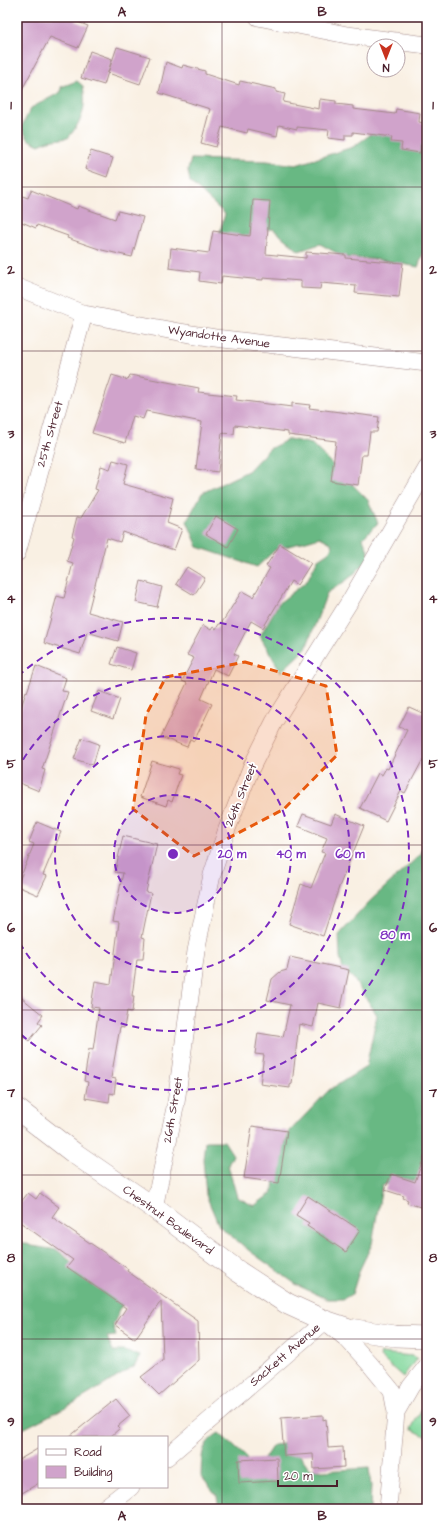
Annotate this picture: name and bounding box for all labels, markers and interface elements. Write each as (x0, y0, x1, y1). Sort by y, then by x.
text: A (118, 3, 127, 21)
text: B (317, 3, 327, 21)
north arrow (366, 38, 406, 78)
text: N (382, 60, 389, 75)
text: 1 (10, 96, 12, 114)
text: 1 (432, 96, 434, 114)
text: 2 (6, 261, 15, 279)
text: 2 (428, 261, 437, 279)
street label: Wyandotte Avenue (167, 321, 272, 354)
street label: 25th Street (32, 399, 68, 469)
text: 3 (7, 425, 15, 443)
text: 3 (429, 425, 437, 443)
text: 4 (7, 590, 16, 608)
text: 4 (429, 590, 438, 608)
text: 5 (6, 755, 16, 773)
text: 5 (428, 755, 438, 773)
street label: 26th Street (221, 761, 261, 829)
text: 20 m (217, 846, 247, 863)
text: 40 m (276, 846, 307, 863)
text: 60 m (335, 846, 365, 863)
centre of rings (166, 847, 180, 861)
text: 6 (7, 919, 16, 937)
text: 6 (429, 919, 438, 937)
text: 80 m (380, 927, 410, 944)
street label: 26th Street (159, 1075, 187, 1144)
text: 7 (6, 1084, 16, 1102)
text: 7 (428, 1084, 438, 1102)
street label: Chestnut Boulevard (119, 1181, 217, 1259)
text: 8 (7, 1249, 16, 1267)
text: 8 (429, 1249, 438, 1267)
street label: Sackett Avenue (246, 1319, 324, 1391)
text: 9 (7, 1413, 15, 1431)
text: 9 (429, 1413, 437, 1431)
legend (38, 1436, 168, 1488)
text: Road (74, 1444, 102, 1461)
scale bar (278, 1462, 337, 1488)
text: Building (74, 1464, 112, 1482)
text: 20 m (284, 1468, 313, 1485)
text: A (118, 1507, 127, 1525)
text: B (317, 1507, 327, 1525)

